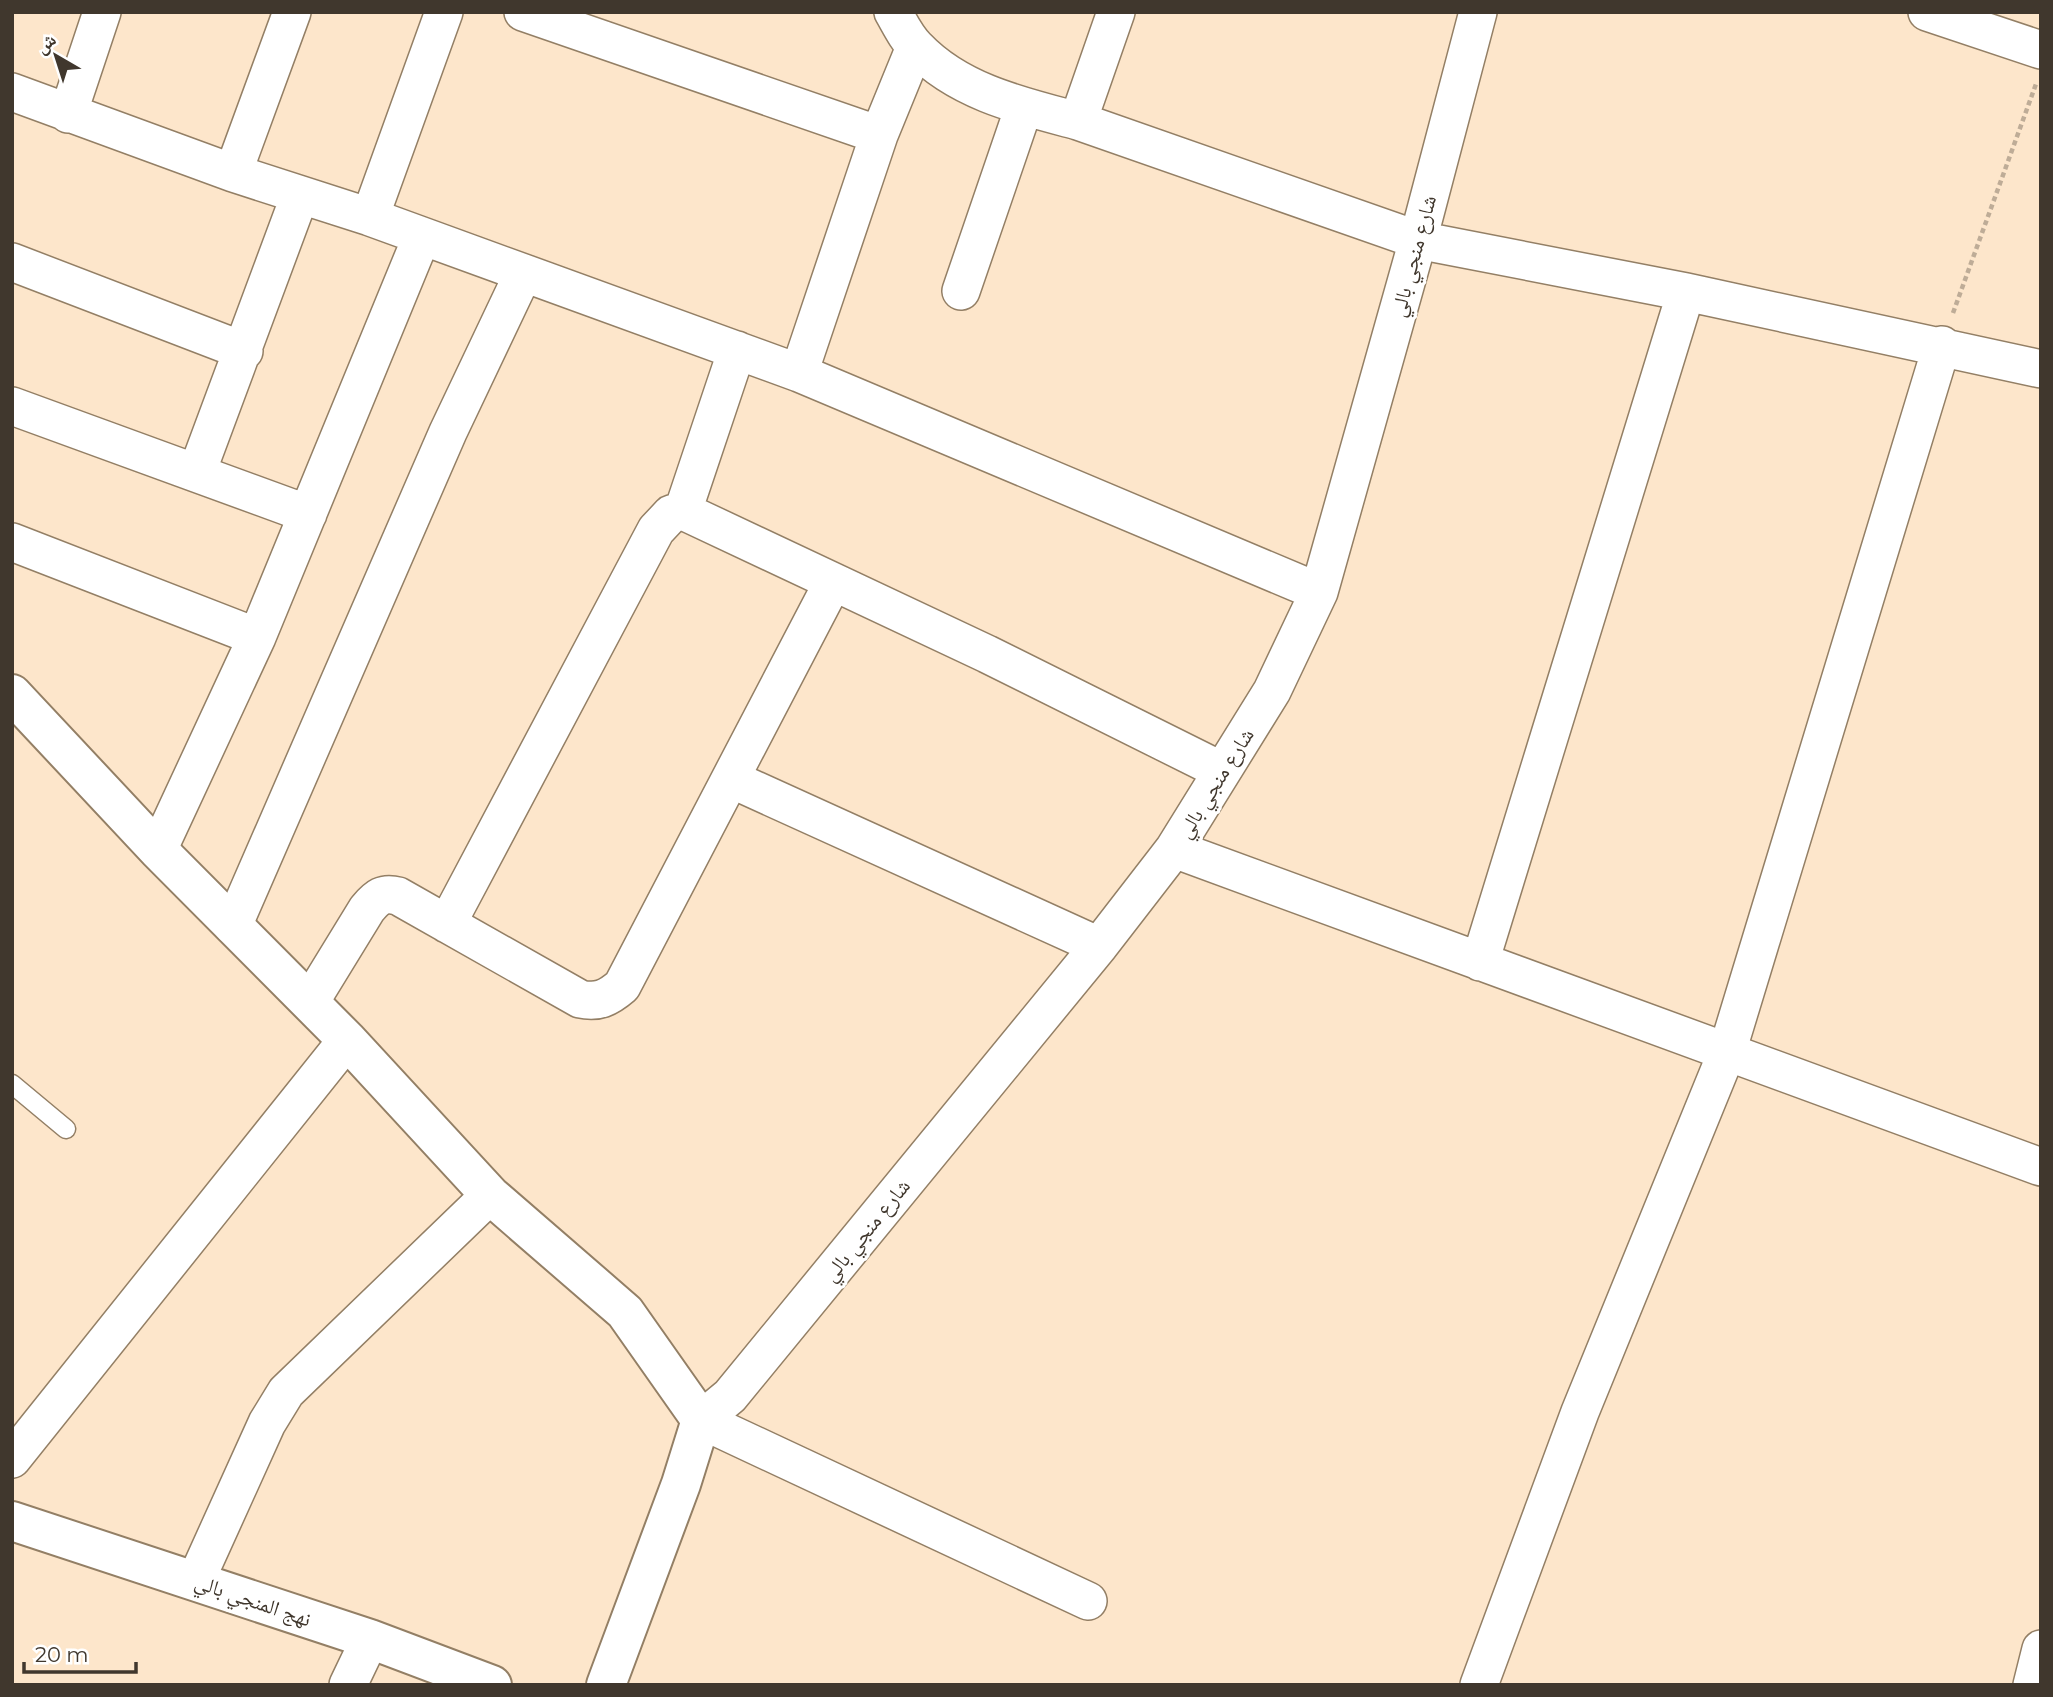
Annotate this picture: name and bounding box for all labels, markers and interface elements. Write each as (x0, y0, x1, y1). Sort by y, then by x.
north arrow (21, 21, 91, 91)
text: ش (31, 28, 61, 58)
street label: شارع منجي بالي (1385, 192, 1445, 321)
street label: شارع منجي بالي (1171, 723, 1262, 845)
street label: شارع منجي بالي (817, 1174, 918, 1289)
street label: نهج المنجي بالي (190, 1568, 314, 1636)
scale bar (24, 1630, 136, 1674)
text: 20 m (35, 1642, 89, 1667)

